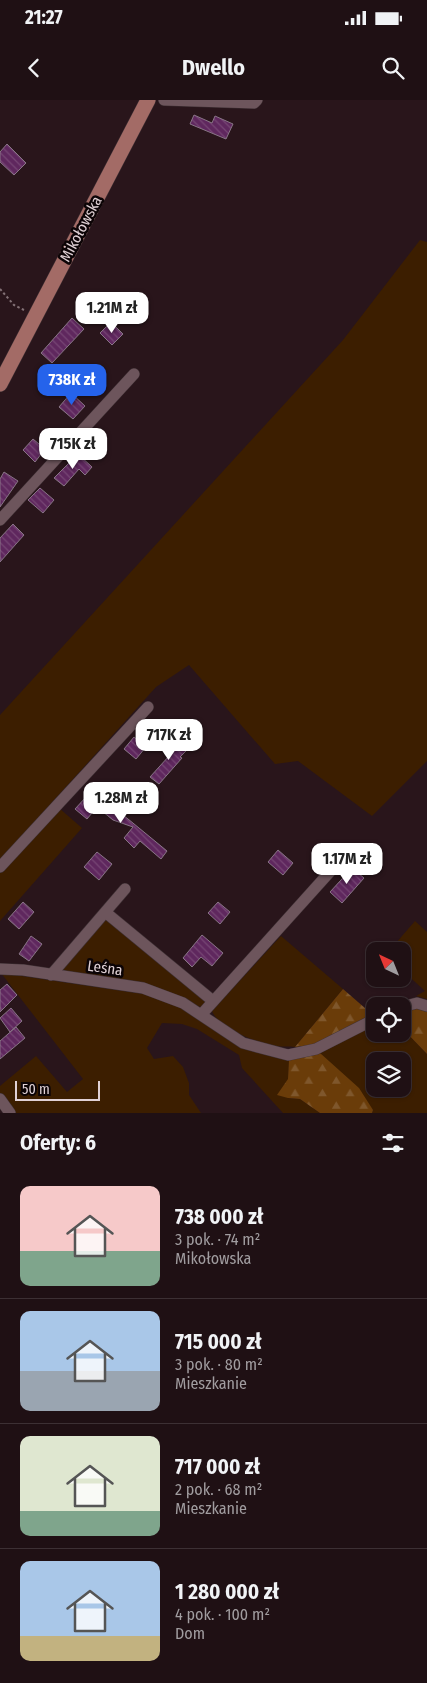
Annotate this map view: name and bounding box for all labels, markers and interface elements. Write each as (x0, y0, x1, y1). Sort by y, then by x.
text: 21:27 (25, 6, 63, 29)
icon: back (20, 54, 48, 82)
text: Dwello (182, 54, 245, 81)
icon: search (379, 54, 407, 82)
street label: Mikołowska (56, 193, 106, 265)
pin: 1.21M zł (60, 292, 164, 334)
text: 1.21M zł (87, 298, 137, 317)
pin: 738K zł (26, 364, 118, 406)
text: 738K zł (48, 370, 96, 389)
pin: 715K zł (27, 428, 119, 470)
text: 715K zł (50, 434, 96, 453)
pin: 717K zł (123, 718, 215, 761)
text: 717K zł (147, 725, 191, 744)
pin: 1.28M zł (69, 782, 173, 824)
text: 1.28M zł (95, 788, 147, 807)
pin: 1.17M zł (295, 842, 399, 885)
text: 1.17M zł (322, 849, 372, 868)
north arrow (366, 942, 411, 988)
map controls (366, 942, 411, 1097)
street label: Leśna (86, 957, 124, 979)
button: locate (366, 997, 411, 1042)
button: layers (366, 1052, 411, 1097)
scale bar (15, 1078, 100, 1101)
text: 50 m (22, 1081, 50, 1098)
icon: filters (379, 1129, 407, 1157)
text: Oferty: 6 (20, 1130, 96, 1156)
text: 738 000 zł (175, 1204, 264, 1230)
icon: home (60, 1206, 120, 1266)
text: 3 pok. · 74 m² (175, 1230, 260, 1249)
text: Mikołowska (175, 1249, 251, 1268)
text: 715 000 zł (175, 1329, 262, 1355)
icon: home (60, 1331, 120, 1391)
text: 3 pok. · 80 m² (175, 1355, 263, 1374)
text: Mieszkanie (175, 1374, 247, 1393)
text: 717 000 zł (175, 1454, 260, 1480)
icon: home (60, 1456, 120, 1516)
text: 2 pok. · 68 m² (175, 1480, 262, 1499)
text: Mieszkanie (175, 1499, 247, 1518)
text: 1 280 000 zł (175, 1579, 279, 1605)
icon: home (60, 1581, 120, 1641)
text: 4 pok. · 100 m² (175, 1605, 270, 1624)
text: Dom (175, 1624, 205, 1643)

